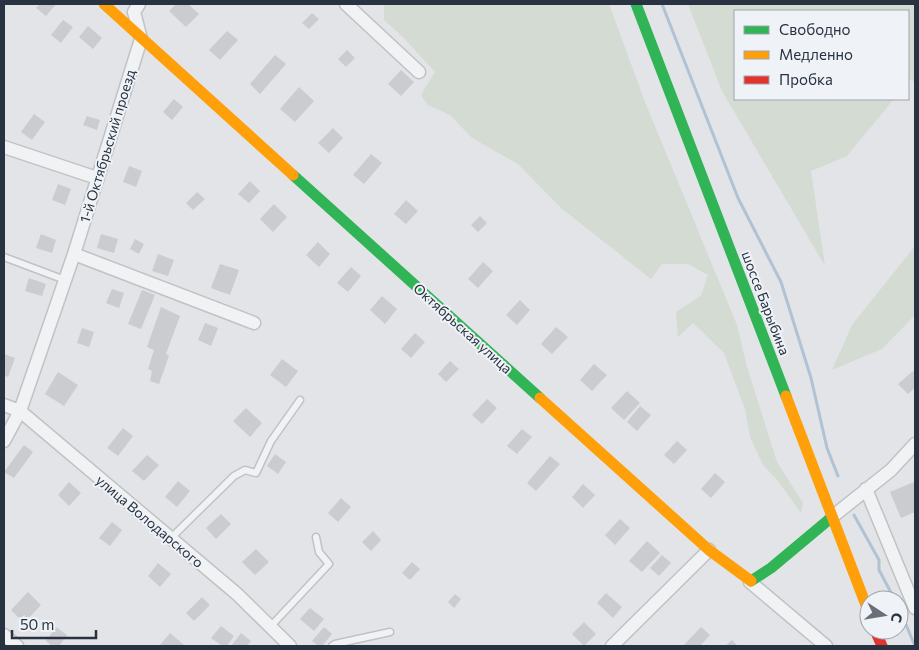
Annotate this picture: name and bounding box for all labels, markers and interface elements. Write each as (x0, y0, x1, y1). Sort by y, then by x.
legend (734, 10, 909, 100)
text: Свободно (779, 20, 850, 38)
text: Медленно (779, 45, 853, 63)
street label: 1-й Октябрьский проезд (76, 67, 138, 225)
text: Пробка (779, 70, 833, 88)
street label: шоссе Барыбина (738, 249, 794, 357)
street label: Октябрьская улица (410, 279, 516, 377)
street label: улица Володарского (93, 471, 207, 571)
north arrow (859, 590, 909, 640)
scale bar (12, 608, 96, 640)
text: С (888, 611, 907, 624)
text: 50 m (20, 615, 54, 633)

